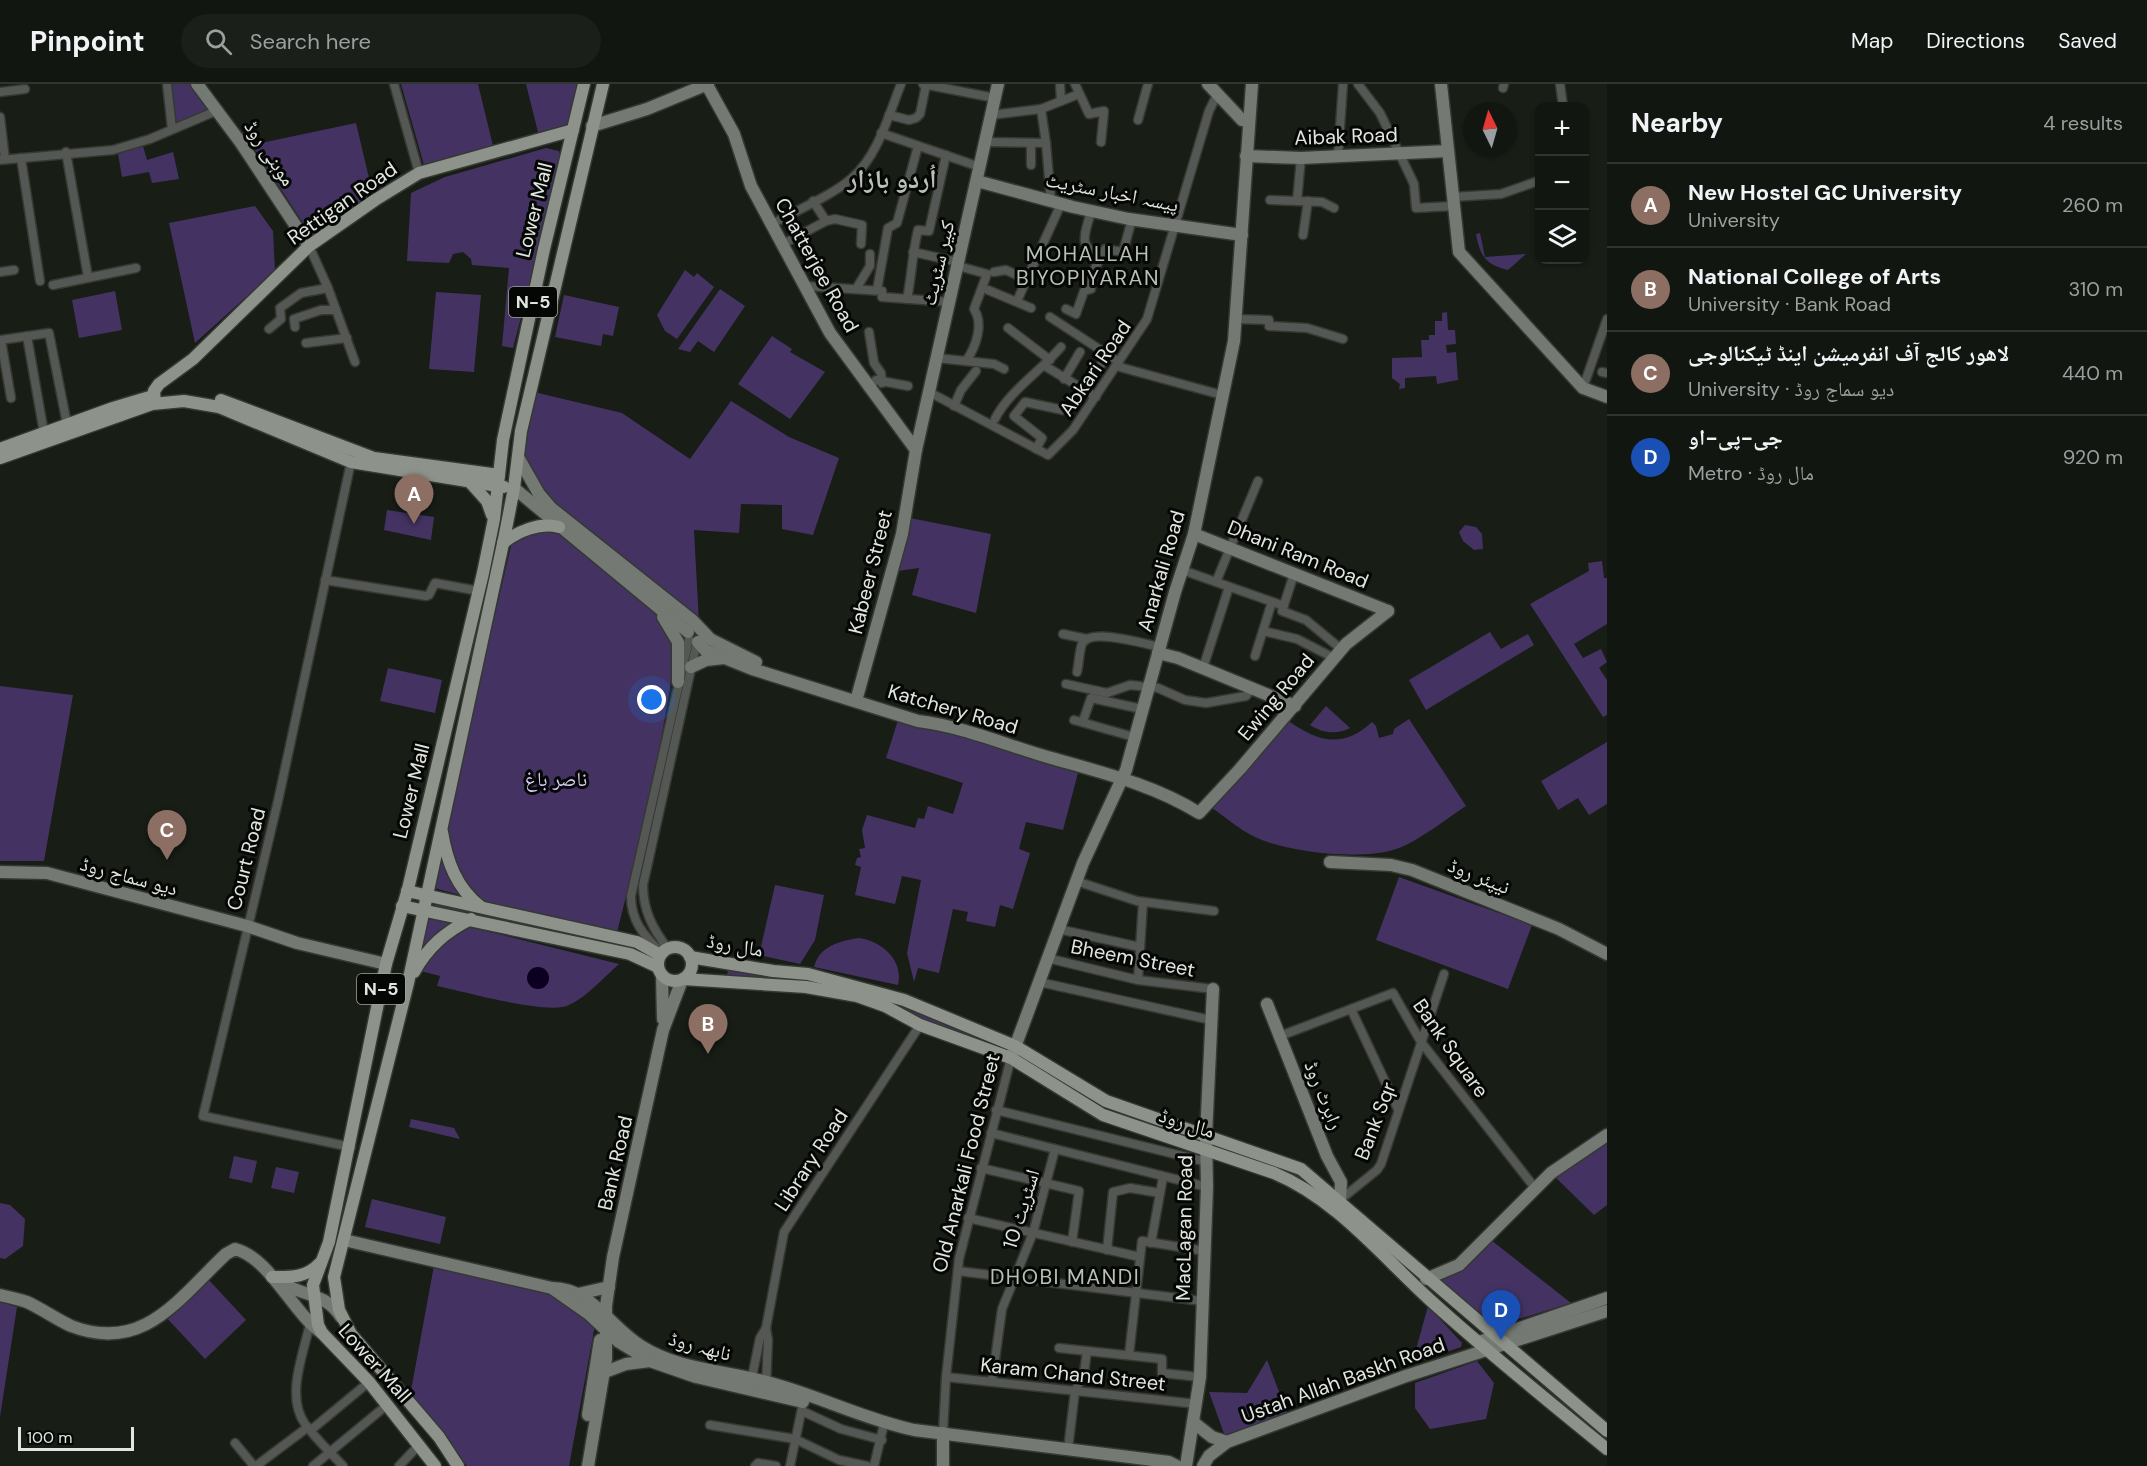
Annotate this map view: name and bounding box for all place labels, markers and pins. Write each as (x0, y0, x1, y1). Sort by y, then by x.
pin: A (394, 474, 434, 524)
pin: C (148, 810, 186, 860)
pin: B (688, 1004, 728, 1054)
pin: D (1482, 1290, 1520, 1340)

